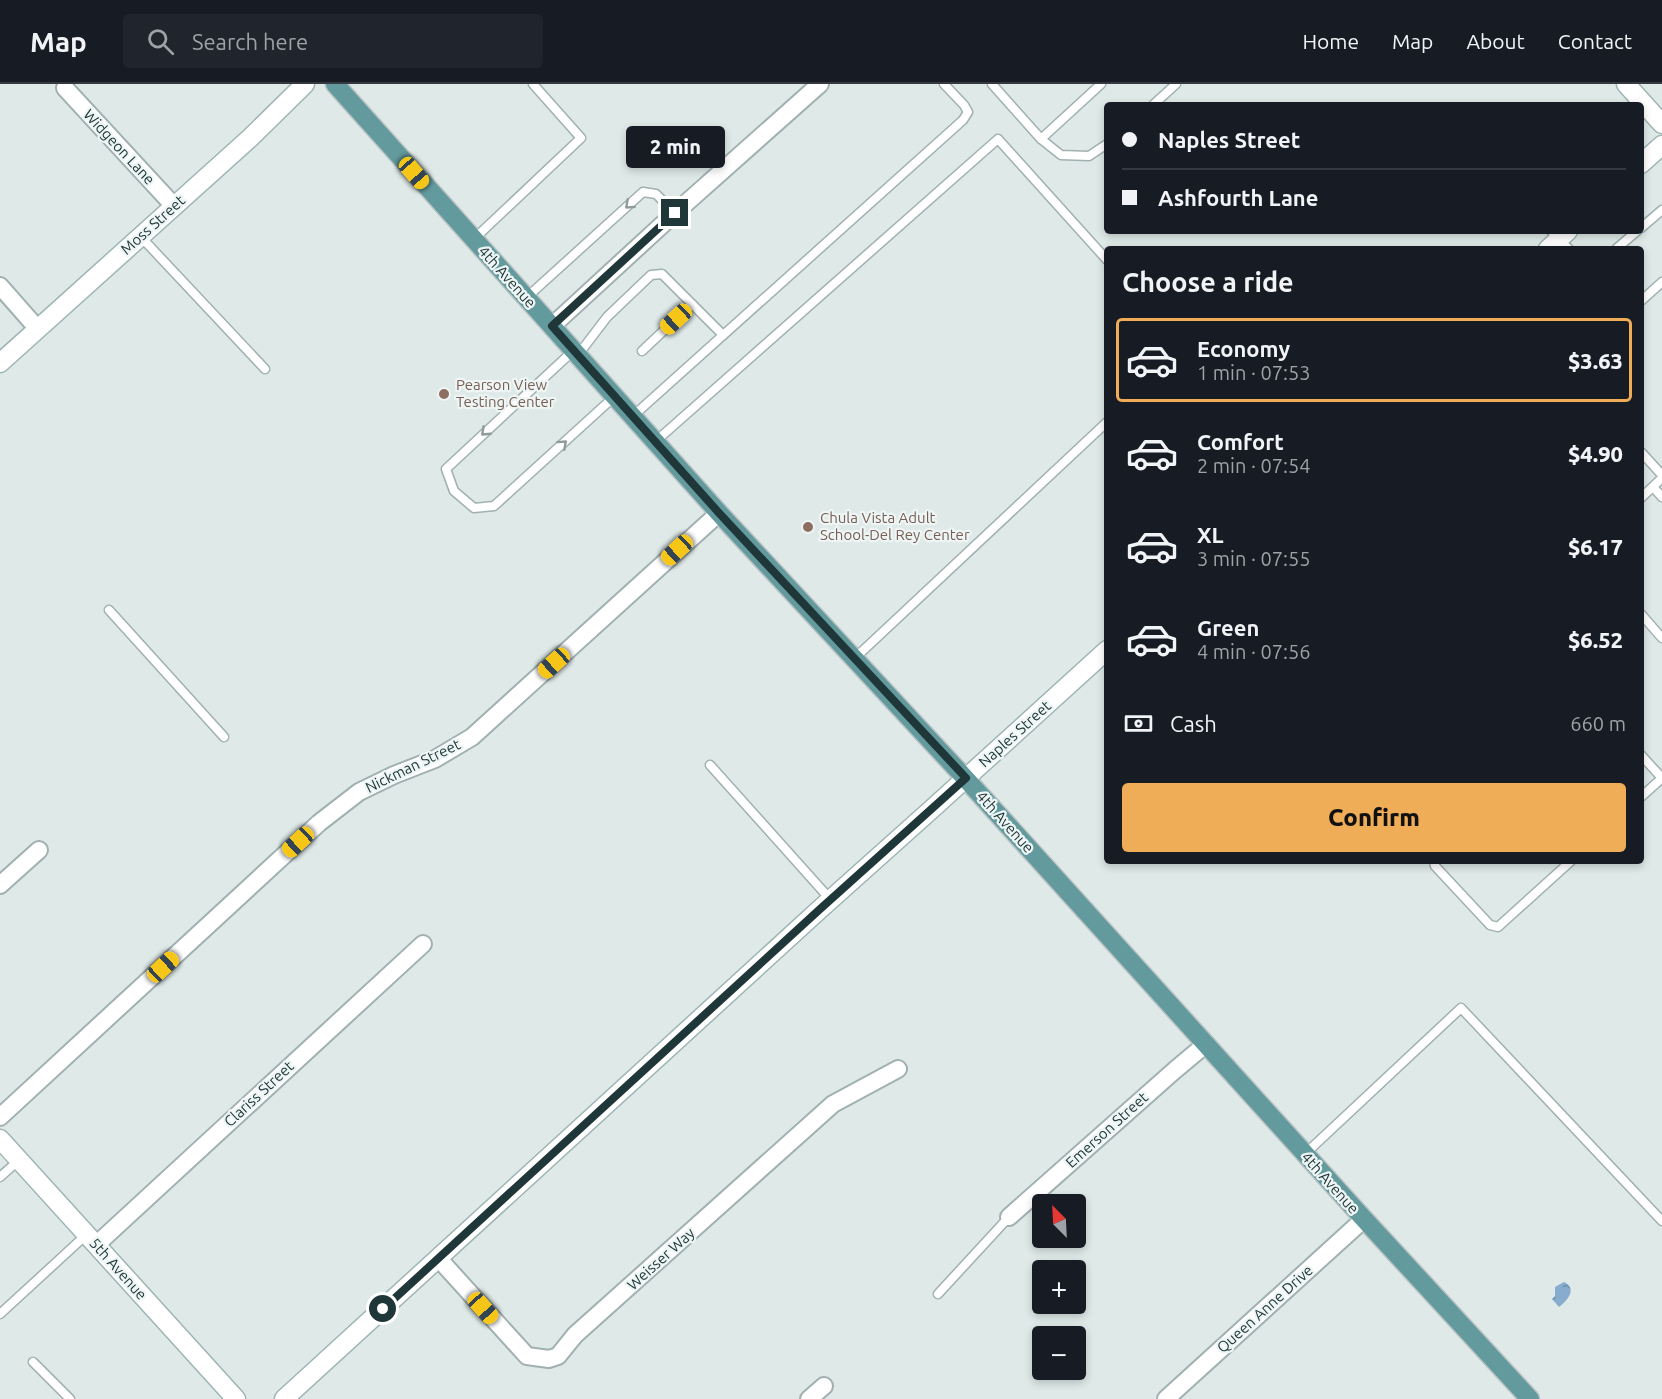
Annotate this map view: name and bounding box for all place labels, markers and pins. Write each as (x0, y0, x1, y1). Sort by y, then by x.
place label: Pearson View Testing Center (456, 376, 555, 410)
marker: Pearson View Testing Center (437, 387, 451, 401)
place label: Chula Vista Adult School-Del Rey Center (820, 509, 970, 543)
marker: Chula Vista Adult School-Del Rey Center (801, 520, 815, 534)

